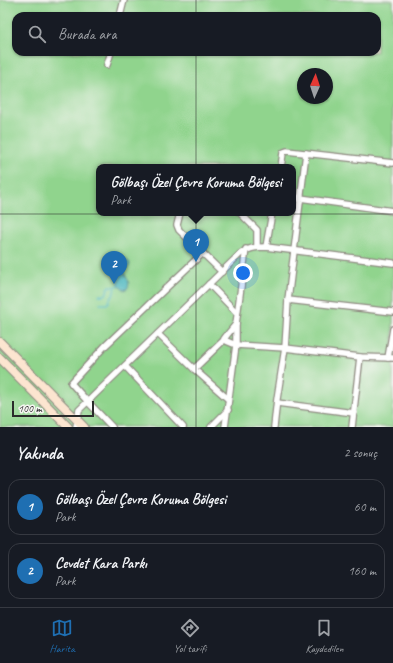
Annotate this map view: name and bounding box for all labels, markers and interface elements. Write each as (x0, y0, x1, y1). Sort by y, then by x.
search box (12, 12, 381, 56)
icon: search (26, 23, 48, 45)
text: Burada ara (58, 25, 116, 44)
north arrow (297, 68, 333, 104)
popup (96, 164, 296, 216)
text: Gölbaşı Özel Çevre Koruma Bölgesi (110, 173, 282, 192)
text: Park (110, 192, 131, 208)
pin: 1 (183, 229, 209, 262)
pin: 2 (101, 251, 127, 284)
your location (233, 263, 253, 283)
scale bar (12, 399, 94, 418)
text: 100 m (18, 401, 42, 415)
text: Yakında (16, 443, 63, 464)
text: 2 sonuç (344, 445, 377, 461)
text: Gölbaşı Özel Çevre Koruma Bölgesi (55, 490, 226, 509)
text: 1 (27, 499, 33, 515)
text: 60 m (354, 499, 376, 515)
text: Park (55, 509, 76, 525)
text: Cevdet Kara Parkı (55, 554, 147, 573)
text: 2 (27, 563, 33, 579)
text: 160 m (348, 563, 376, 579)
text: Park (55, 573, 76, 589)
tab: Harita (50, 617, 75, 655)
tab: Yol tarifi (174, 617, 206, 655)
tab: Kaydedilen (305, 617, 343, 655)

